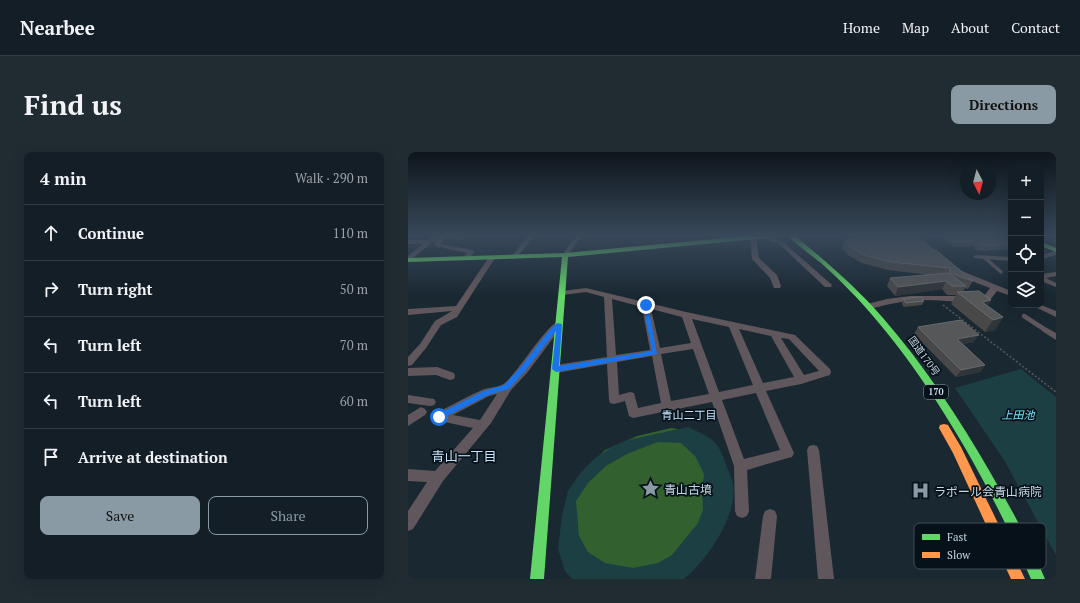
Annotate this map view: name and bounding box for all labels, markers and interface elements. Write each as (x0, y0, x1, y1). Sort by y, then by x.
text: Nearbee (20, 15, 95, 40)
text: Home (843, 18, 880, 37)
text: Map (902, 18, 929, 37)
text: About (951, 18, 989, 37)
text: Contact (1011, 18, 1060, 37)
button: Directions (951, 85, 1056, 124)
text: Find us (24, 86, 122, 123)
north arrow (960, 164, 996, 200)
map controls (1008, 164, 1044, 308)
button: + (1008, 164, 1044, 200)
text: 4 min (40, 167, 87, 190)
text: Walk · 290 m (295, 169, 368, 187)
button: − (1008, 200, 1044, 236)
icon: ahead (40, 222, 62, 244)
text: Continue (78, 223, 144, 243)
text: 110 m (333, 224, 368, 242)
button: locate (1008, 236, 1044, 272)
button: layers (1008, 272, 1044, 308)
icon: right (40, 278, 62, 300)
text: Turn right (78, 279, 153, 299)
text: 50 m (340, 280, 368, 298)
route end (637, 296, 655, 314)
icon: left (40, 334, 62, 356)
street label: 国道170号 (905, 334, 943, 378)
text: Turn left (78, 335, 142, 355)
text: 70 m (340, 336, 368, 354)
road number: 170 (924, 385, 948, 399)
icon: left (40, 390, 62, 412)
text: Turn left (78, 391, 142, 411)
text: 60 m (340, 392, 368, 410)
route start (430, 408, 448, 426)
district label: 青山二丁目 (662, 408, 717, 422)
water label: 上田池 (1002, 408, 1035, 422)
icon: arrive (40, 446, 62, 468)
text: Arrive at destination (78, 447, 228, 467)
district label: 青山一丁目 (431, 447, 497, 465)
place icon: 青山古墳 (641, 479, 661, 499)
hospital icon: ラポール会青山病院 (911, 481, 931, 501)
place label: 青山古墳 (664, 482, 712, 497)
place label: ラポール会青山病院 (934, 484, 1042, 499)
button: Save (40, 496, 200, 535)
button: Share (208, 496, 368, 535)
legend (914, 523, 1046, 569)
text: Fast (947, 530, 967, 544)
text: Slow (947, 548, 971, 562)

